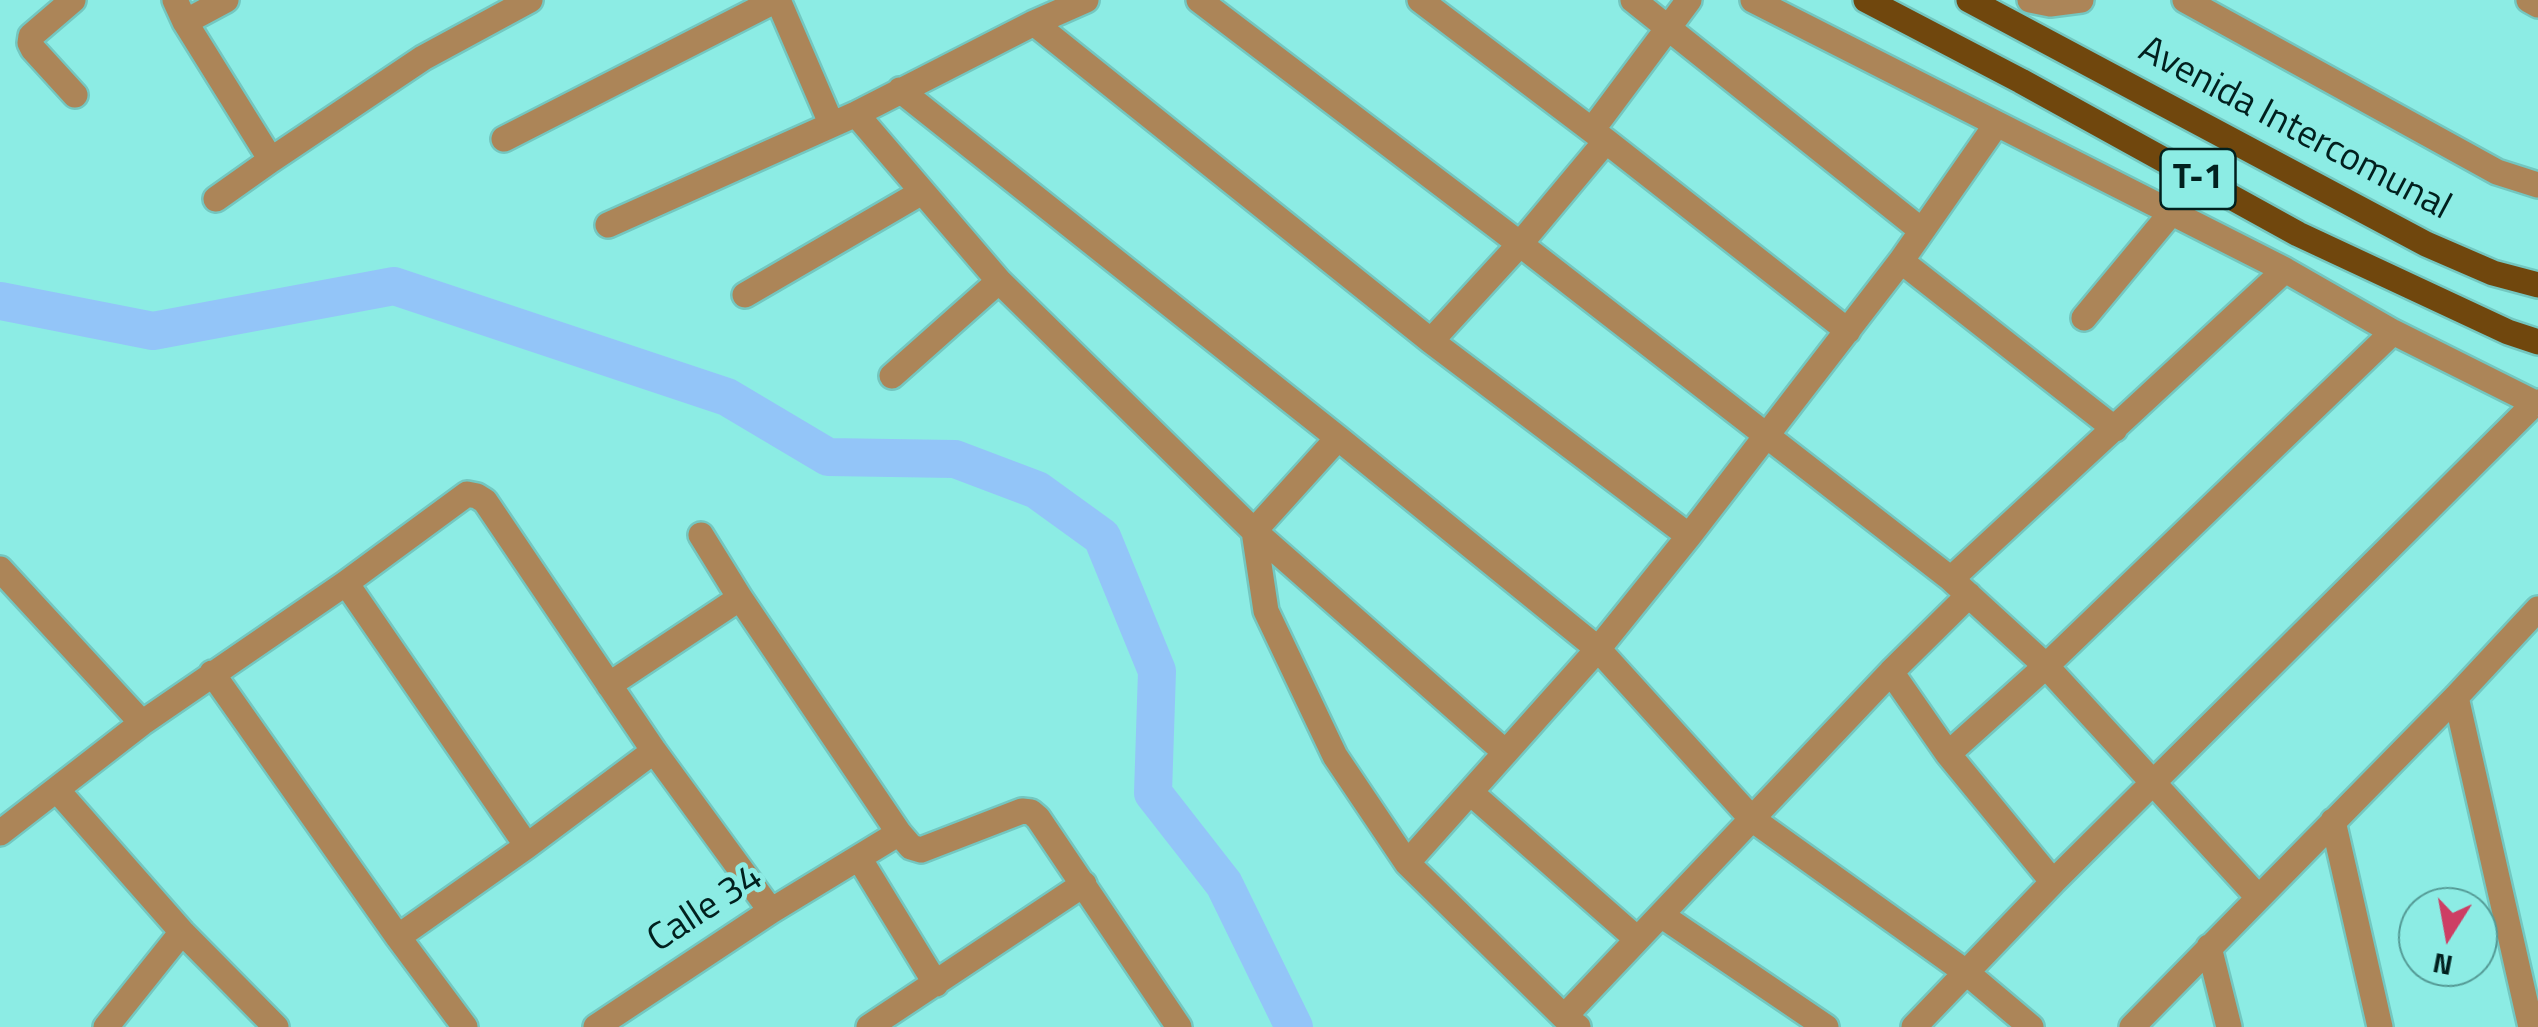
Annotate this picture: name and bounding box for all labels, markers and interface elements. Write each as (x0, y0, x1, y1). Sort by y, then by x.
street label: Avenida Intercomunal (2130, 28, 2458, 232)
road number: T-1 (2160, 149, 2236, 209)
street label: Calle 34 (640, 856, 772, 964)
north arrow (2398, 887, 2498, 987)
text: N (2429, 942, 2456, 988)

